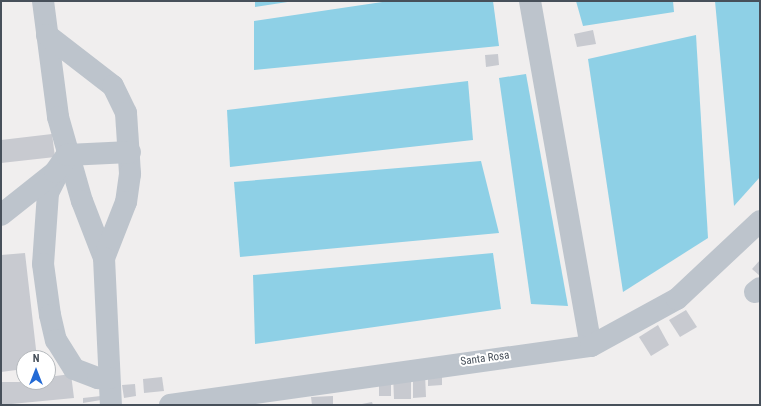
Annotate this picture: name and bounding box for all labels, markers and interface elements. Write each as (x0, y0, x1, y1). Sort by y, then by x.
street label: Santa Rosa (460, 349, 510, 369)
north arrow (16, 350, 56, 390)
text: N (33, 352, 39, 365)

